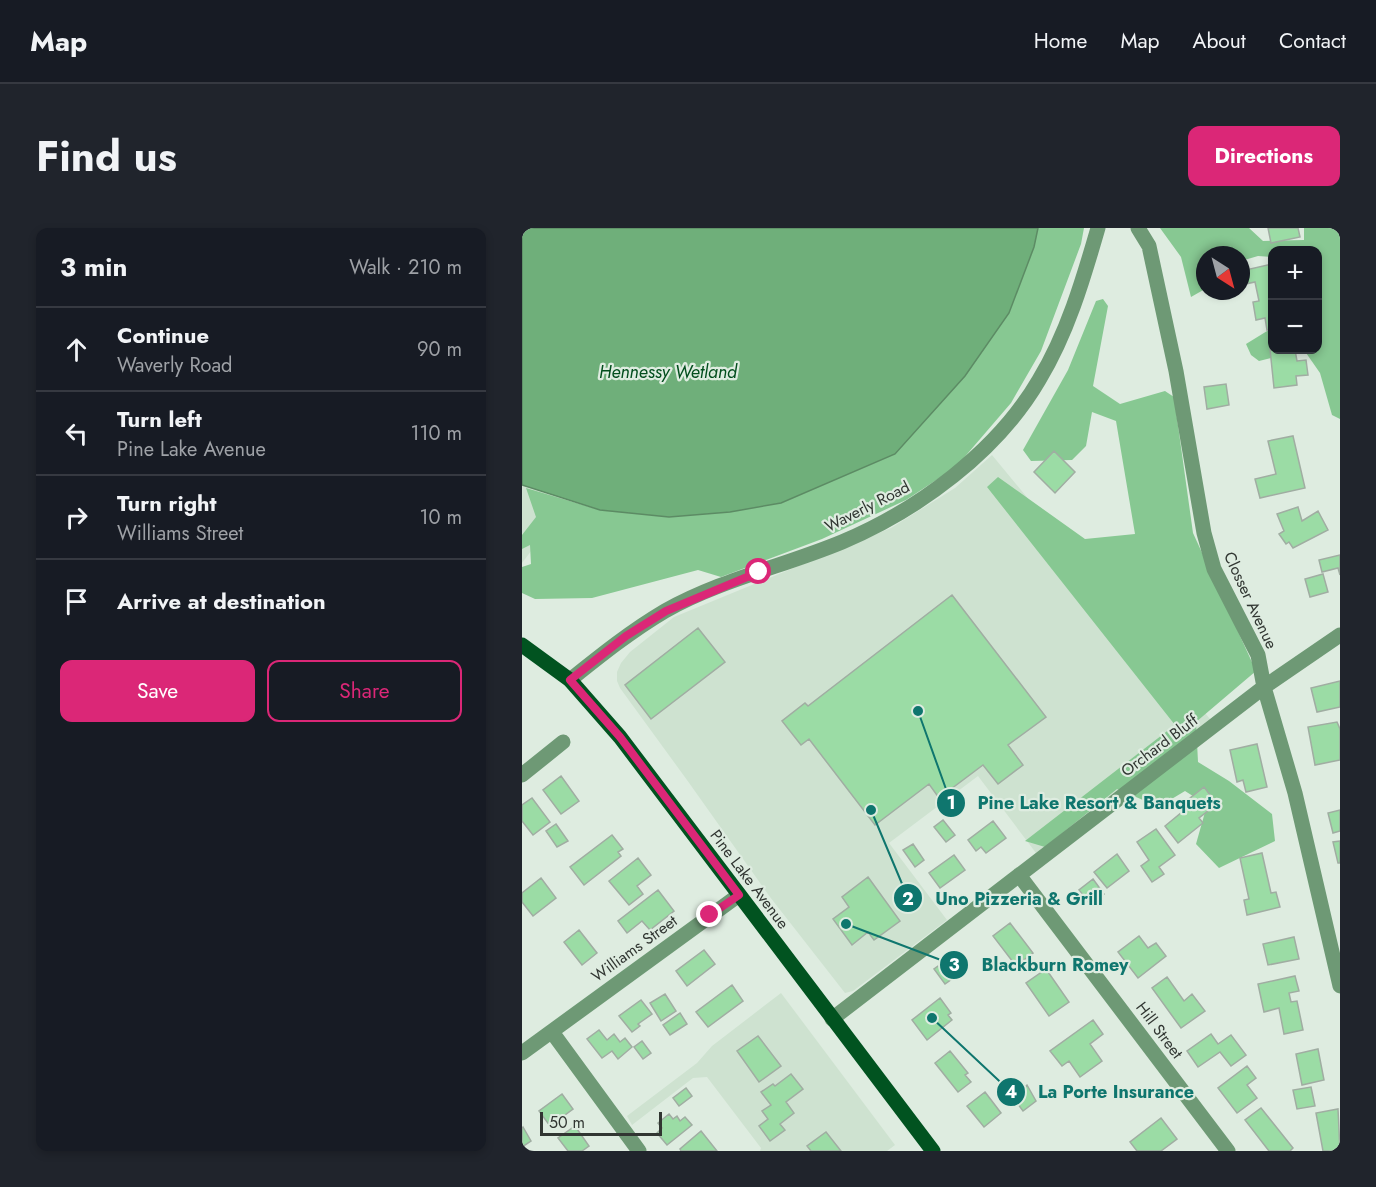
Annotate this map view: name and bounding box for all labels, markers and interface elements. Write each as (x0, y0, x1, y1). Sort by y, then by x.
text: Map (30, 21, 87, 62)
text: Home (1034, 26, 1087, 56)
text: Map (1120, 26, 1160, 56)
text: About (1193, 26, 1246, 56)
text: Contact (1279, 26, 1346, 56)
text: Find us (36, 126, 177, 187)
button: Directions (1188, 126, 1340, 186)
north arrow (1196, 246, 1250, 300)
map controls (1268, 246, 1322, 354)
button: + (1268, 246, 1322, 300)
text: 3 min (60, 248, 127, 286)
text: Walk · 210 m (349, 253, 462, 282)
button: − (1268, 300, 1322, 354)
text: Continue (117, 319, 209, 351)
icon: ahead (60, 333, 93, 366)
text: 90 m (417, 335, 462, 364)
text: Waverly Road (117, 351, 233, 380)
water label: Hennessy Wetland (599, 359, 738, 385)
text: Turn left (117, 403, 202, 435)
icon: left (60, 417, 93, 450)
text: 110 m (410, 419, 462, 448)
text: Pine Lake Avenue (117, 435, 266, 464)
street label: Waverly Road (821, 475, 914, 538)
text: Turn right (117, 487, 217, 519)
icon: right (60, 501, 93, 534)
text: 10 m (419, 503, 462, 532)
text: Williams Street (117, 519, 243, 548)
street label: Closser Avenue (1218, 548, 1283, 652)
route start (745, 558, 771, 584)
icon: arrive (60, 585, 93, 618)
text: Arrive at destination (117, 585, 326, 617)
button: Save (60, 660, 255, 722)
button: Share (267, 660, 462, 722)
street label: Orchard Bluff (1116, 709, 1203, 782)
callout: Pine Lake Resort & Banquets (936, 785, 1233, 821)
text: 1 (946, 790, 956, 816)
text: Pine Lake Resort & Banquets (977, 790, 1221, 816)
street label: Pine Lake Avenue (705, 825, 795, 934)
callout: Uno Pizzeria & Grill (893, 880, 1115, 916)
text: 2 (902, 886, 914, 912)
text: Uno Pizzeria & Grill (935, 886, 1103, 912)
route end (696, 901, 722, 927)
street label: Williams Street (587, 909, 682, 987)
callout: Blackburn Romey (939, 947, 1140, 983)
text: 3 (948, 952, 960, 978)
text: Blackburn Romey (982, 952, 1129, 978)
street label: Hill Street (1131, 997, 1189, 1064)
callout: La Porte Insurance (996, 1074, 1206, 1110)
text: 4 (1005, 1079, 1017, 1105)
text: La Porte Insurance (1038, 1079, 1194, 1105)
scale bar (540, 1109, 662, 1136)
text: 50 m (549, 1111, 585, 1134)

